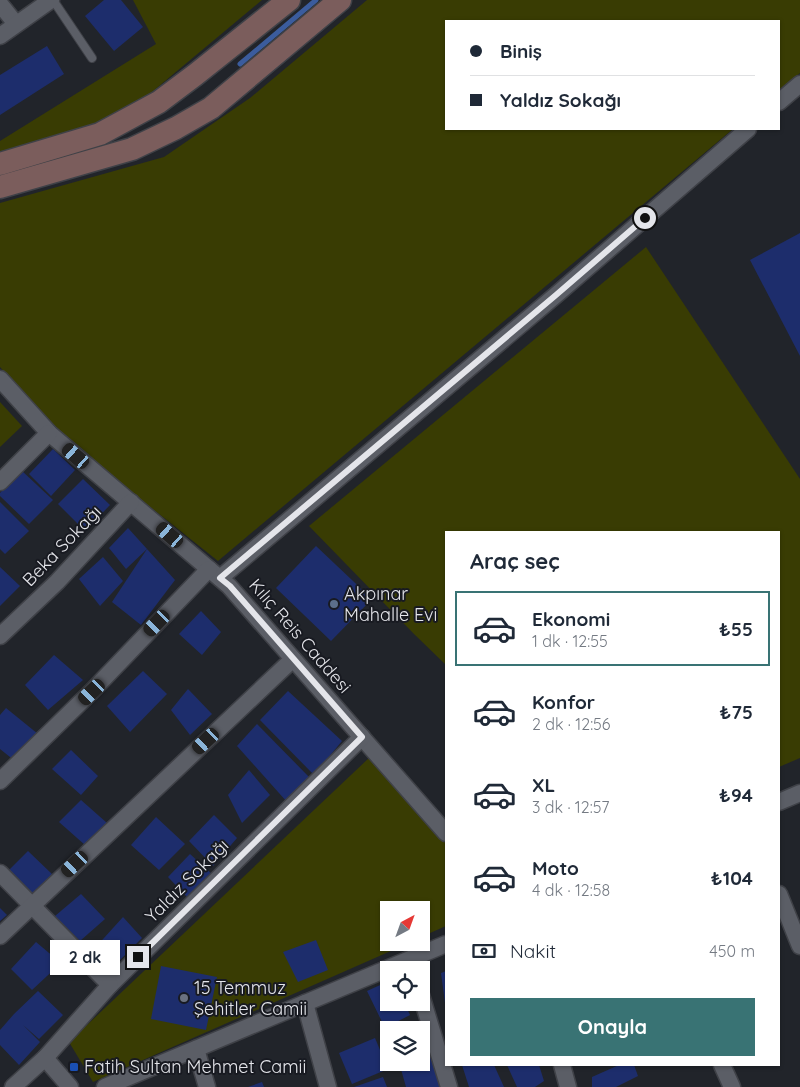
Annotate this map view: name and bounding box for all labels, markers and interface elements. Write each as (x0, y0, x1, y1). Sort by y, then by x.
text: Biniş (500, 39, 542, 63)
text: Yaldız Sokağı (500, 88, 621, 112)
route start (634, 207, 656, 229)
car (59, 440, 92, 472)
street label: Beka Sokağı (17, 500, 106, 591)
car (153, 519, 186, 551)
text: Araç seç (470, 547, 560, 575)
street label: Kılıç Reis Caddesi (244, 574, 356, 698)
place label: Akpınar Mahalle Evi (344, 582, 437, 626)
marker: Akpınar Mahalle Evi (328, 598, 340, 610)
icon: car (472, 606, 517, 651)
car (141, 607, 172, 639)
text: Ekonomi (532, 607, 610, 631)
text: ₺55 (719, 617, 753, 641)
text: 1 dk · 12:55 (532, 631, 608, 651)
car (75, 676, 108, 708)
icon: car (472, 689, 517, 734)
text: Konfor (532, 690, 595, 714)
text: ₺75 (720, 700, 753, 724)
text: 2 dk · 12:56 (532, 714, 610, 734)
car (189, 725, 222, 757)
icon: car (472, 772, 517, 817)
text: XL (532, 773, 555, 797)
text: ₺94 (719, 783, 753, 807)
text: 3 dk · 12:57 (532, 797, 610, 817)
street label: Yaldız Sokağı (140, 834, 233, 927)
car (58, 848, 91, 880)
icon: car (472, 855, 517, 900)
text: Moto (532, 856, 579, 880)
text: ₺104 (711, 866, 753, 890)
text: 4 dk · 12:58 (532, 880, 610, 900)
north arrow (380, 901, 430, 951)
map controls (380, 901, 430, 1071)
icon: cash (470, 937, 498, 965)
text: Nakit (510, 939, 556, 963)
callout: 2 dk (51, 940, 120, 974)
text: 450 m (709, 941, 755, 961)
route end (127, 946, 149, 968)
text: 2 dk (69, 947, 101, 967)
button: locate (380, 961, 430, 1011)
place label: 15 Temmuz Şehitler Camii (194, 976, 307, 1020)
marker: 15 Temmuz Şehitler Camii (178, 992, 190, 1004)
button: Onayla (470, 998, 755, 1056)
button: layers (380, 1021, 430, 1071)
place label: Fatih Sultan Mehmet Camii (84, 1055, 306, 1078)
marker: Fatih Sultan Mehmet Camii (68, 1061, 80, 1073)

